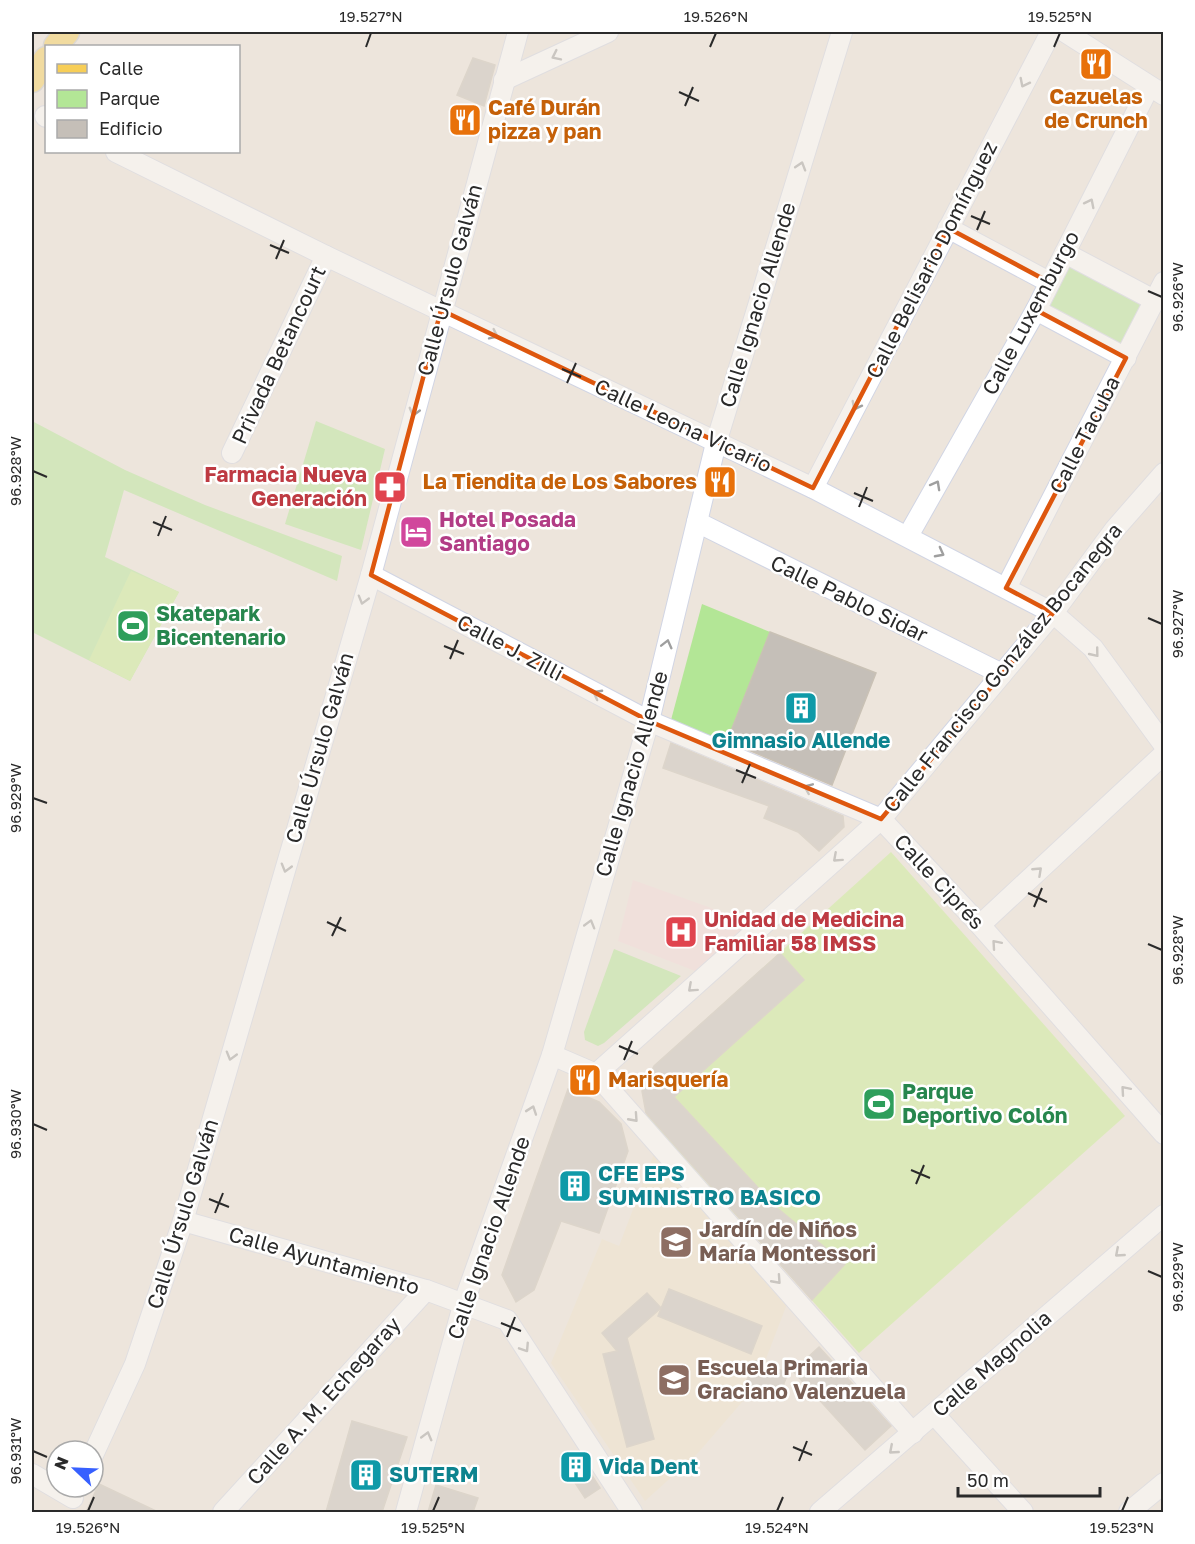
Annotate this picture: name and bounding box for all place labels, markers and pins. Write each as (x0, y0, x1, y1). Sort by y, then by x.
restaurant icon: Cazuelas de Crunch (1078, 46, 1114, 82)
place label: Cazuelas de Crunch (1044, 83, 1148, 133)
place label: Café Durán pizza y pan (488, 94, 601, 144)
restaurant icon: Café Durán pizza y pan (447, 102, 483, 138)
place label: Farmacia Nueva Generación (204, 461, 367, 511)
restaurant icon: La Tiendita de Los Sabores (702, 464, 738, 500)
place label: La Tiendita de Los Sabores (422, 468, 697, 494)
pharmacy icon: Farmacia Nueva Generación (372, 469, 408, 505)
place label: Hotel Posada Santiago (439, 506, 576, 556)
hotel icon: Hotel Posada Santiago (398, 514, 434, 550)
place label: Skatepark Bicentenario (156, 600, 286, 650)
sports icon: Skatepark Bicentenario (115, 608, 151, 644)
building icon: Gimnasio Allende (783, 690, 819, 726)
place label: Gimnasio Allende (712, 727, 890, 753)
place label: Unidad de Medicina Familiar 58 IMSS (704, 906, 904, 956)
hospital icon: Unidad de Medicina Familiar 58 IMSS (663, 914, 699, 950)
restaurant icon: Marisquería (567, 1062, 603, 1098)
place label: Marisquería (608, 1066, 729, 1092)
place label: Parque Deportivo Colón (902, 1078, 1067, 1128)
sports icon: Parque Deportivo Colón (861, 1086, 897, 1122)
place label: CFE EPS SUMINISTRO BASICO (598, 1160, 821, 1210)
building icon: CFE EPS SUMINISTRO BASICO (557, 1168, 593, 1204)
place label: Jardín de Niños María Montessori (699, 1216, 876, 1266)
school or university icon: Jardín de Niños María Montessori (658, 1224, 694, 1260)
place label: Escuela Primaria Graciano Valenzuela (697, 1354, 906, 1404)
school or university icon: Escuela Primaria Graciano Valenzuela (656, 1362, 692, 1398)
building icon: Vida Dent (558, 1449, 594, 1485)
place label: Vida Dent (599, 1453, 699, 1479)
building icon: SUTERM (348, 1457, 384, 1493)
place label: SUTERM (389, 1461, 478, 1487)

